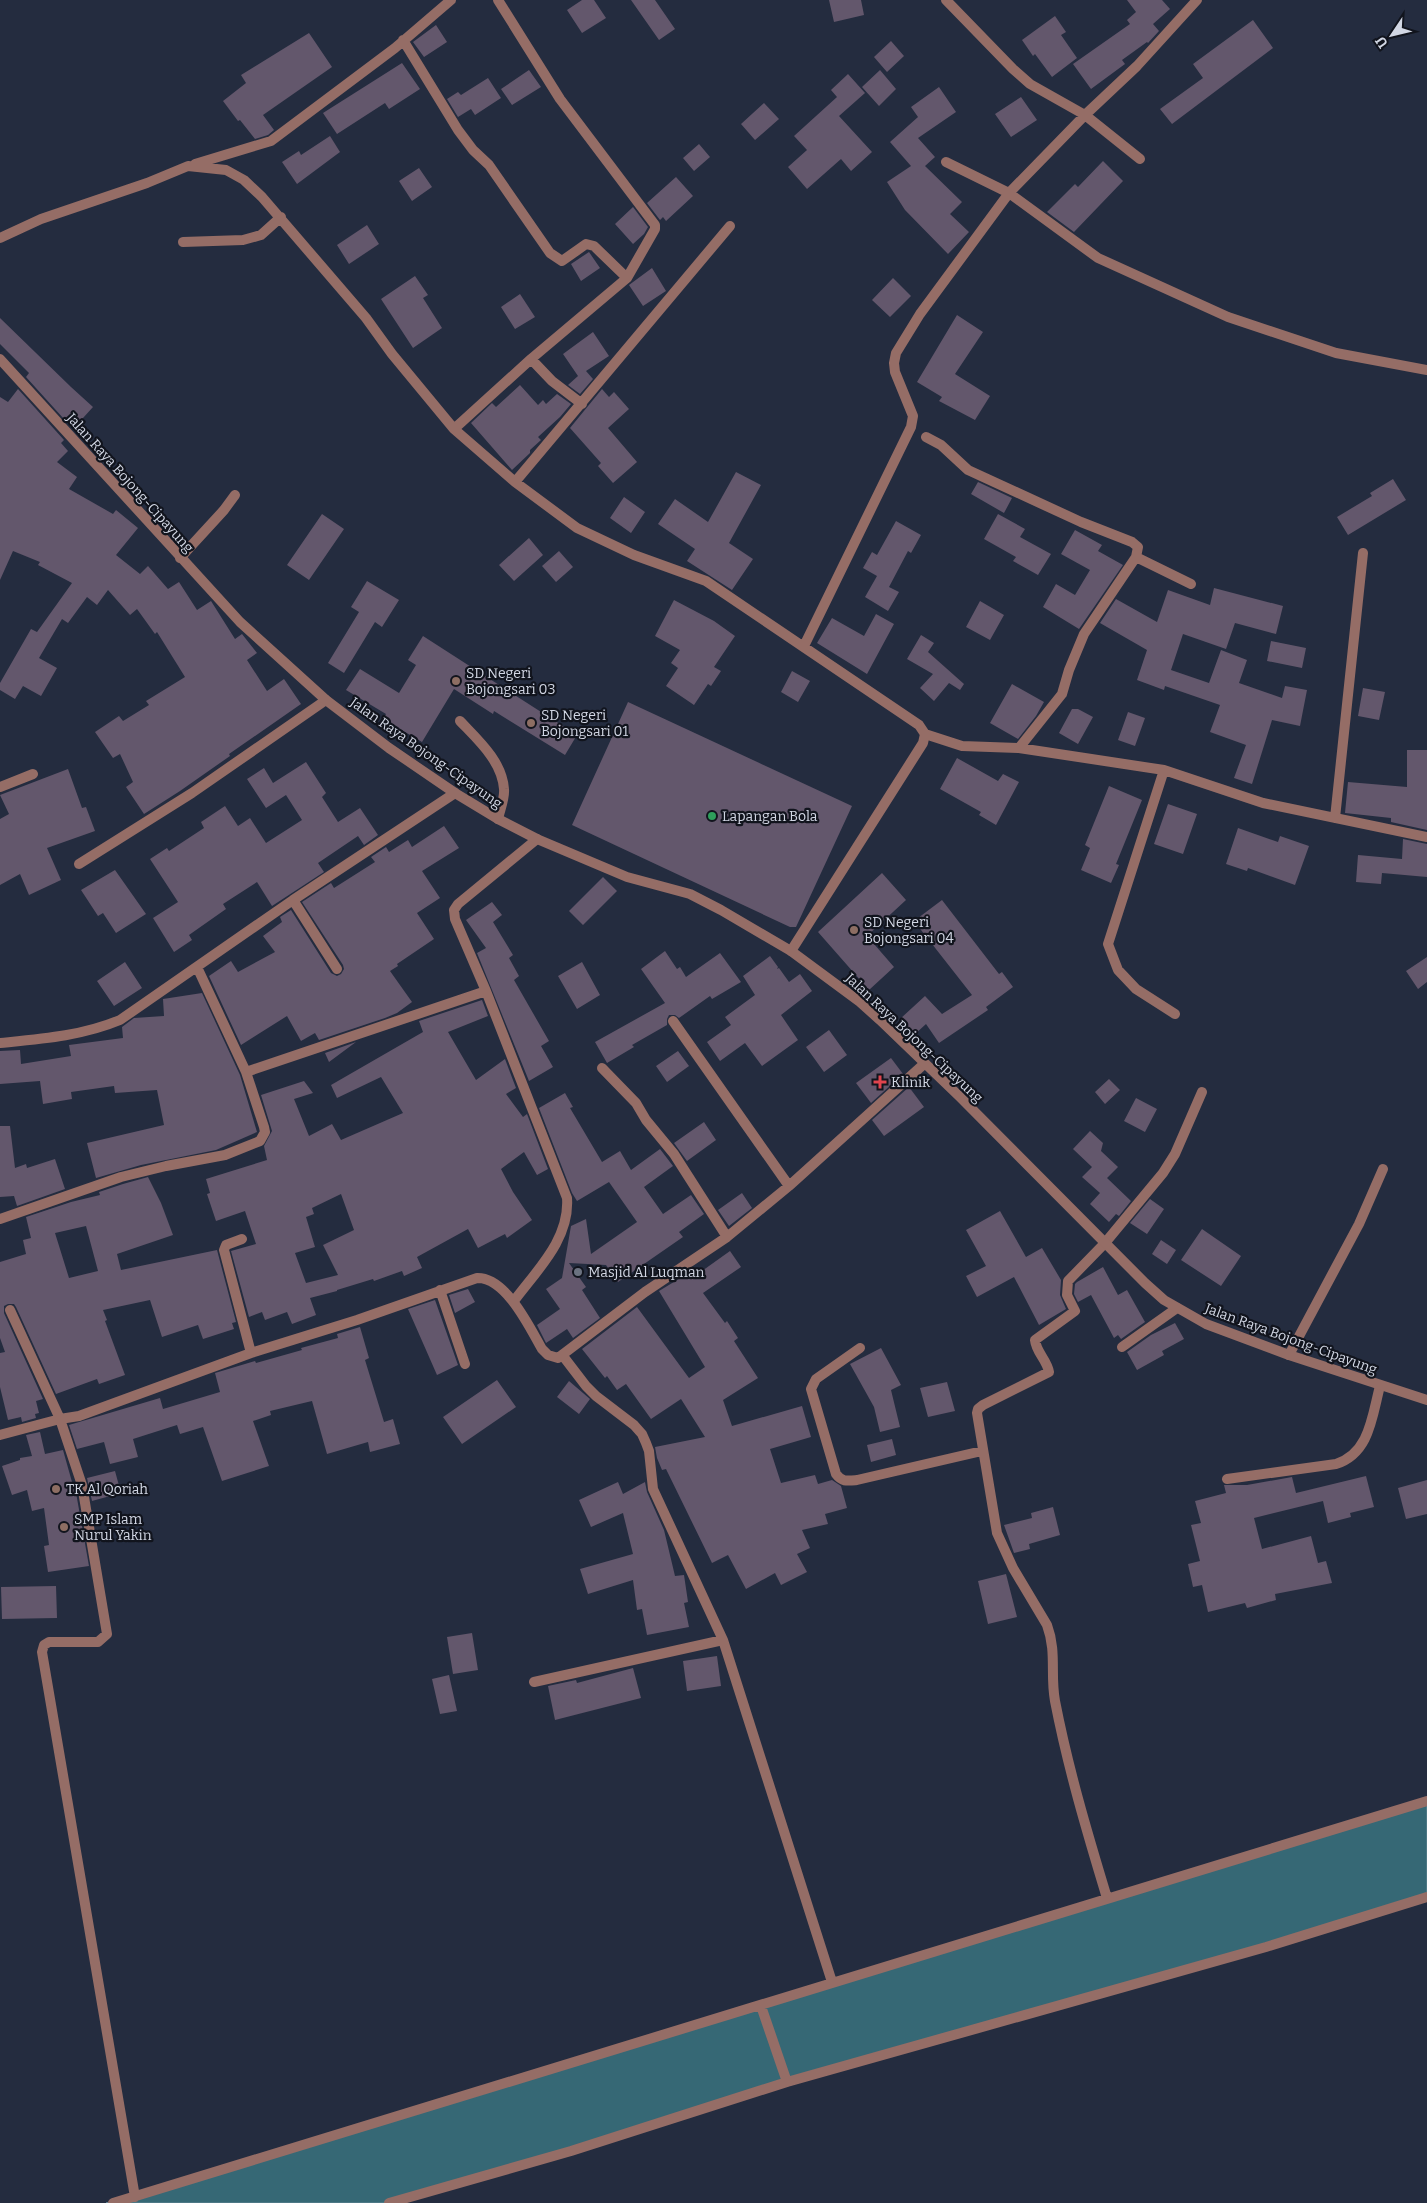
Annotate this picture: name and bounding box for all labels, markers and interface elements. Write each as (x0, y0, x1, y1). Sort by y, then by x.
north arrow (1367, 10, 1417, 60)
text: U (1371, 33, 1392, 51)
street label: Jalan Raya Bojong-Cipayung (62, 409, 197, 556)
place label: SD Negeri Bojongsari 03 (466, 665, 556, 698)
marker: SD Negeri Bojongsari 03 (450, 675, 462, 687)
street label: Jalan Raya Bojong-Cipayung (346, 693, 506, 812)
place label: SD Negeri Bojongsari 01 (541, 707, 629, 740)
marker: SD Negeri Bojongsari 01 (525, 717, 537, 729)
place label: Lapangan Bola (722, 808, 818, 825)
marker: Lapangan Bola (706, 810, 718, 822)
place label: SD Negeri Bojongsari 04 (864, 914, 954, 947)
marker: SD Negeri Bojongsari 04 (848, 924, 860, 936)
street label: Jalan Raya Bojong-Cipayung (841, 969, 986, 1106)
place label: Klinik (891, 1074, 930, 1091)
marker: Klinik (873, 1075, 887, 1089)
place label: Masjid Al Luqman (588, 1264, 705, 1281)
marker: Masjid Al Luqman (572, 1266, 584, 1278)
street label: Jalan Raya Bojong-Cipayung (1202, 1300, 1380, 1378)
place label: TK Al Qoriah (66, 1481, 148, 1498)
marker: TK Al Qoriah (50, 1483, 62, 1495)
place label: SMP Islam Nurul Yakin (74, 1511, 152, 1544)
marker: SMP Islam Nurul Yakin (58, 1521, 70, 1533)

